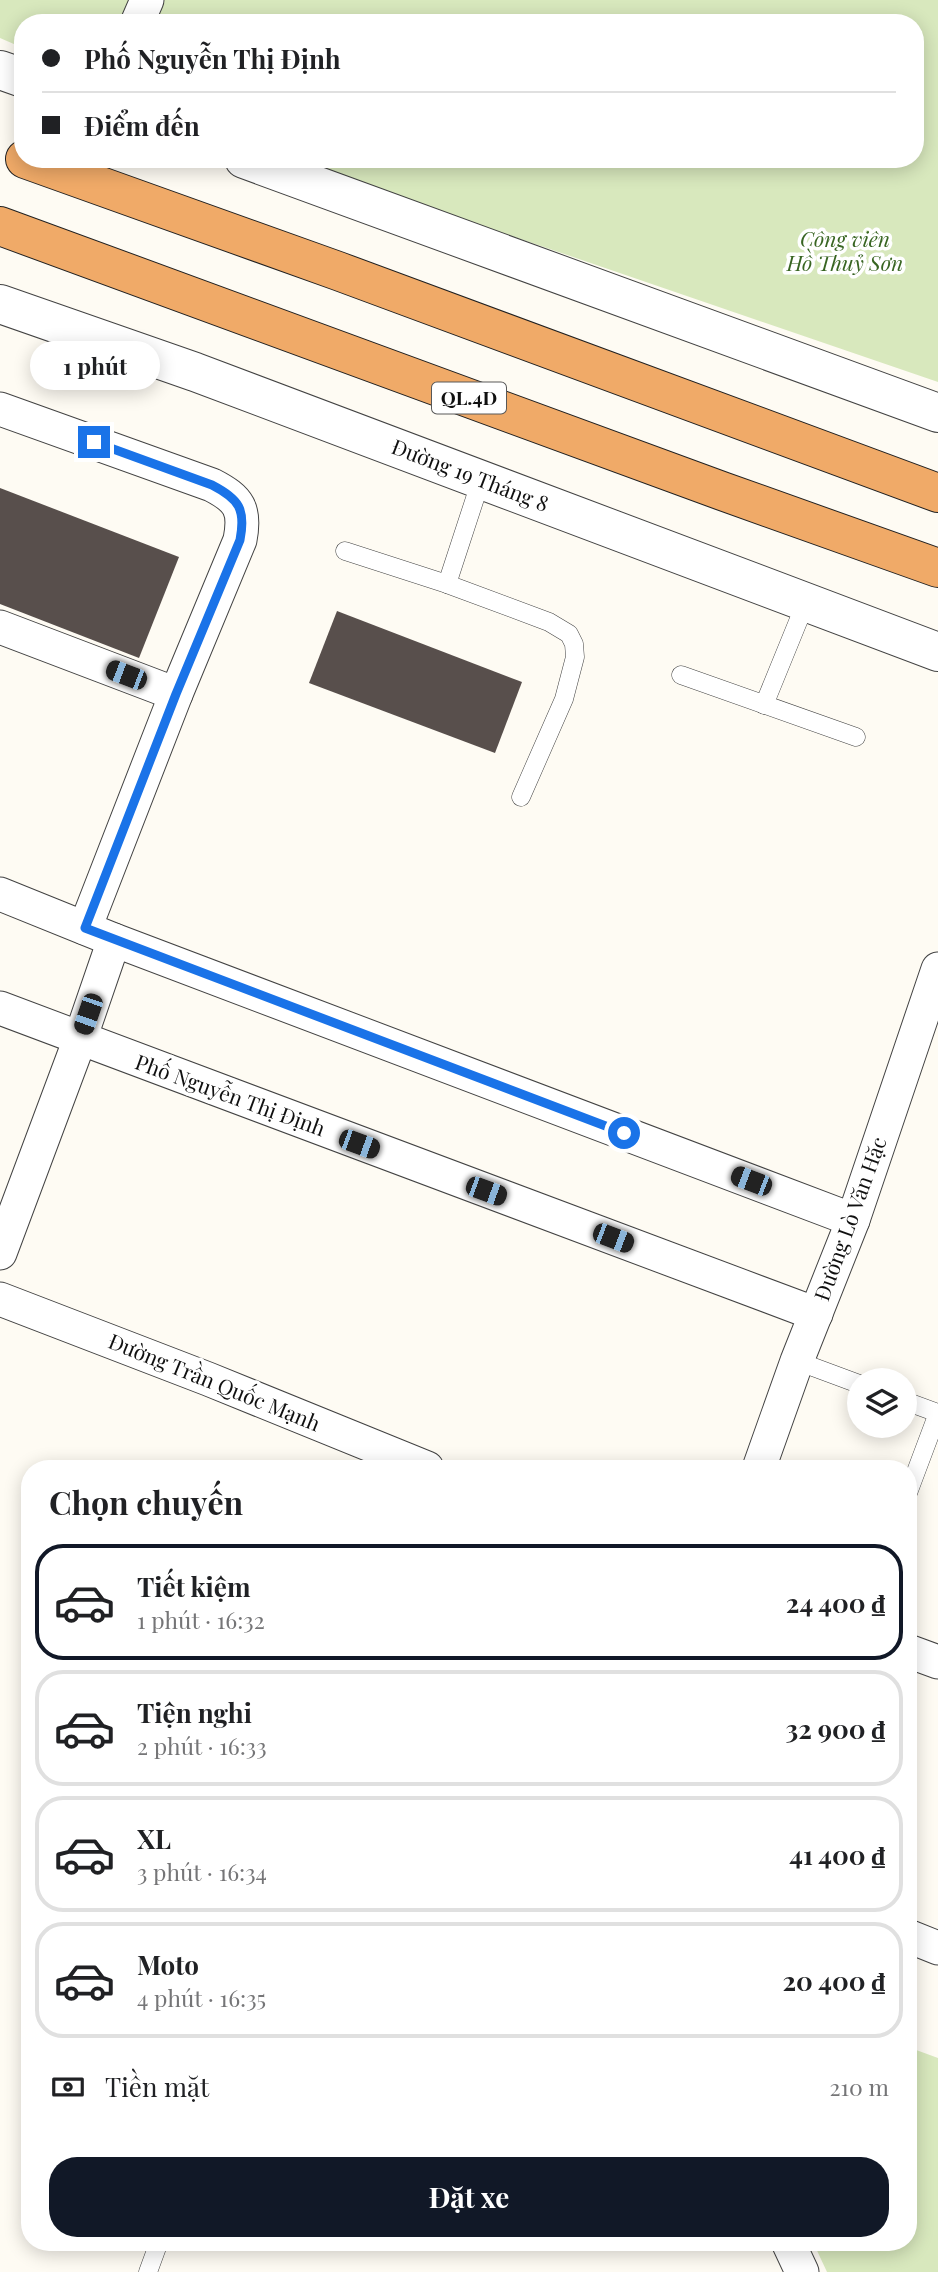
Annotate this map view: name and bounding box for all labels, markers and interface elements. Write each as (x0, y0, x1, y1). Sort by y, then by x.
text: Phố Nguyễn Thị Định (84, 41, 341, 76)
text: Điểm đến (84, 108, 200, 143)
park label: Công viên Hồ Thuỷ Sơn (786, 224, 903, 276)
callout: 1 phút (29, 340, 159, 390)
text: 1 phút (63, 350, 127, 381)
road number: QL.4D (432, 382, 506, 414)
route end (78, 426, 110, 458)
street label: Đường 19 Tháng 8 (388, 431, 553, 517)
car (103, 658, 150, 692)
car (72, 991, 105, 1037)
street label: Phố Nguyễn Thị Định (132, 1047, 330, 1142)
route start (608, 1117, 640, 1149)
car (336, 1127, 383, 1161)
street label: Đường Lò Văn Hặc (806, 1132, 892, 1304)
car (728, 1164, 775, 1198)
car (463, 1174, 510, 1208)
car (590, 1221, 637, 1255)
street label: Đường Trần Quốc Mạnh (105, 1326, 325, 1437)
map controls (847, 1368, 917, 1438)
button: layers (847, 1368, 917, 1438)
text: Chọn chuyến (49, 1480, 243, 1523)
text: Tiết kiệm (137, 1569, 250, 1604)
icon: car (53, 1571, 116, 1634)
text: 24 400 ₫ (786, 1585, 885, 1620)
text: 1 phút · 16:32 (137, 1604, 265, 1635)
text: Tiện nghi (137, 1695, 252, 1730)
icon: car (53, 1697, 116, 1760)
text: 32 900 ₫ (786, 1711, 885, 1746)
text: 2 phút · 16:33 (137, 1730, 267, 1761)
text: XL (137, 1821, 171, 1856)
icon: car (53, 1823, 116, 1886)
text: 41 400 ₫ (789, 1837, 885, 1872)
text: 3 phút · 16:34 (137, 1856, 267, 1887)
text: Moto (137, 1947, 199, 1982)
icon: car (53, 1949, 116, 2012)
text: 20 400 ₫ (783, 1963, 885, 1998)
text: 4 phút · 16:35 (137, 1982, 266, 2013)
icon: cash (49, 2068, 87, 2106)
text: Tiền mặt (105, 2069, 209, 2104)
text: 210 m (830, 2071, 889, 2102)
button: Đặt xe (49, 2157, 889, 2237)

